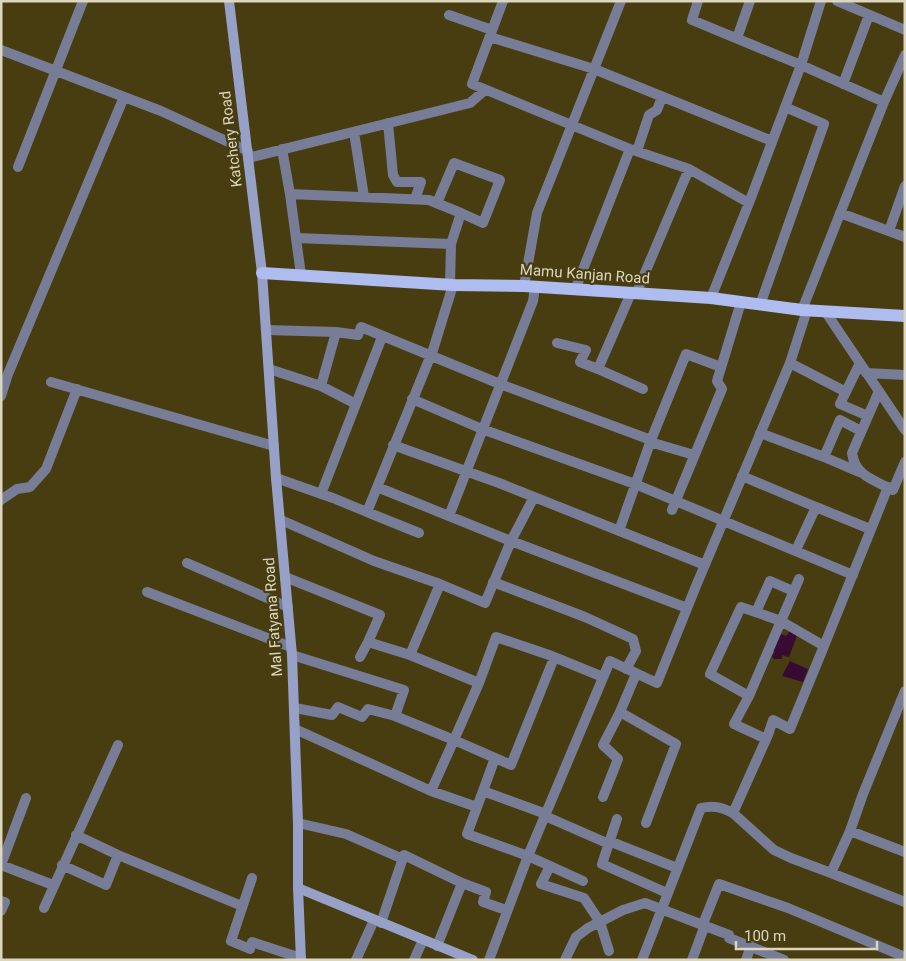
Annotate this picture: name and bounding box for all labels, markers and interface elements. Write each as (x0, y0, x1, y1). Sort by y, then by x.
street label: Katchery Road (216, 90, 246, 188)
street label: Mamu Kanjan Road (519, 260, 651, 288)
street label: Mal Fatyana Road (260, 557, 286, 677)
scale bar (736, 918, 877, 950)
text: 100 m (744, 927, 786, 945)

